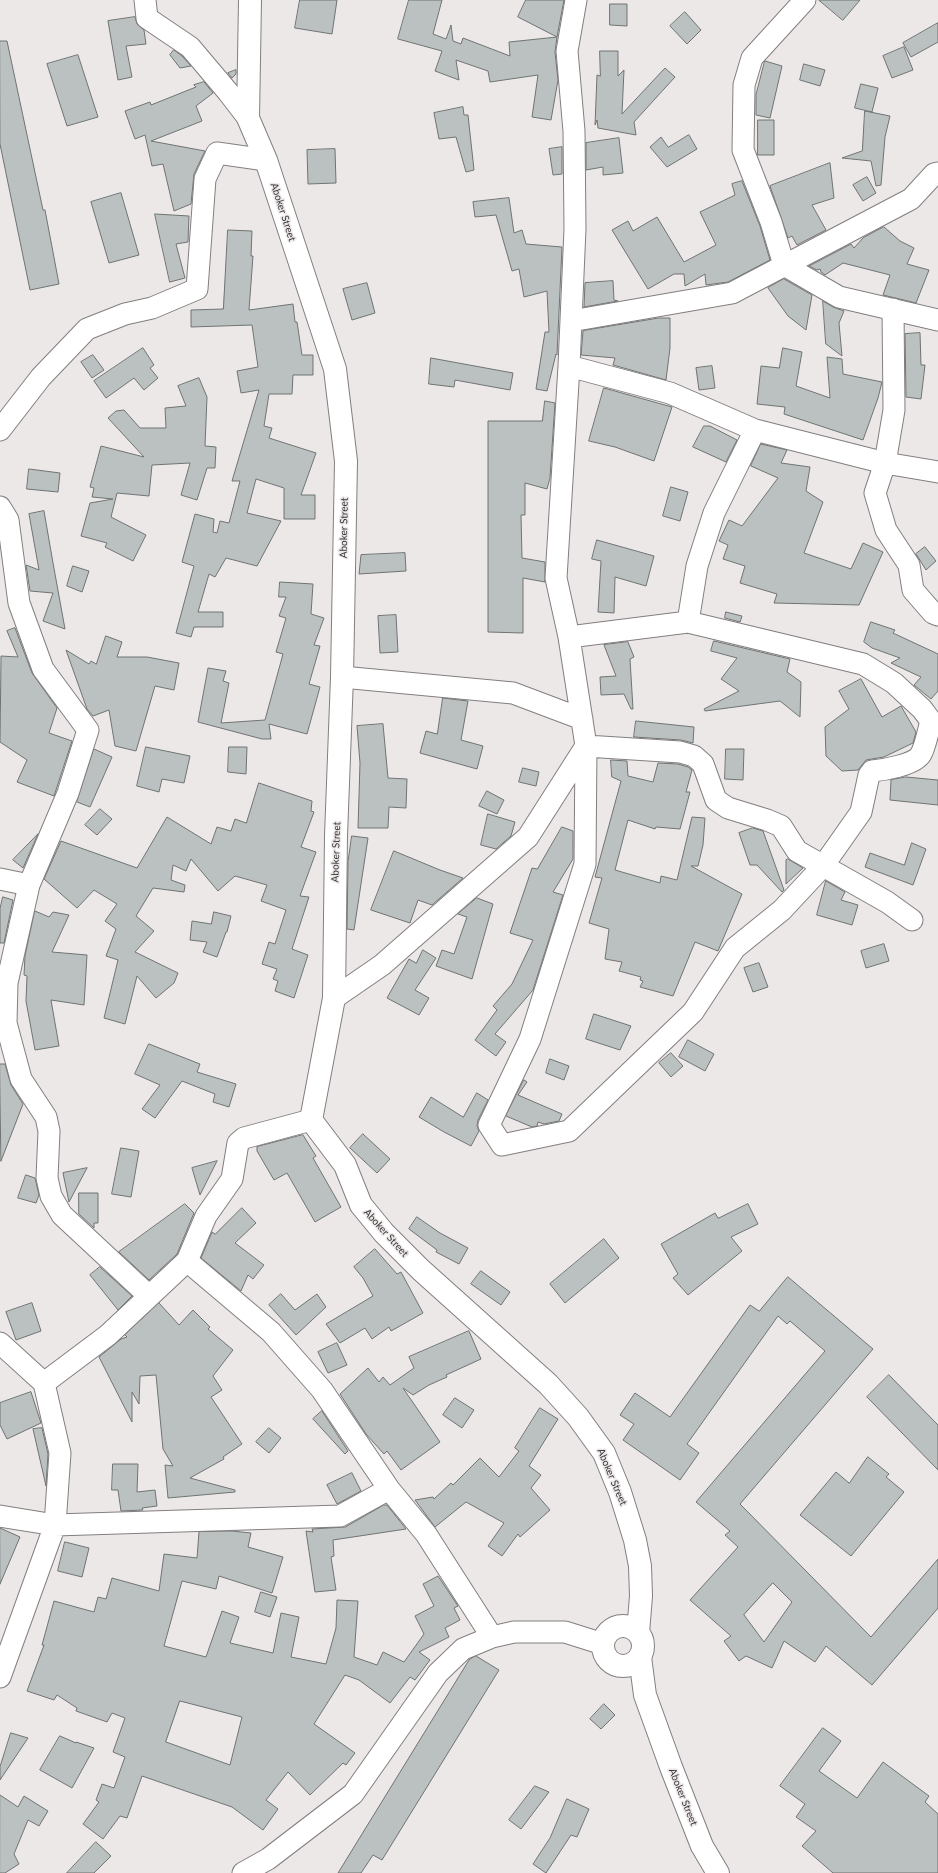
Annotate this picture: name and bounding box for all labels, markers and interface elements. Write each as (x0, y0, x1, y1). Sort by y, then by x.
street label: Aboker Street (268, 181, 298, 243)
street label: Aboker Street (337, 498, 351, 558)
street label: Aboker Street (329, 821, 343, 883)
street label: Aboker Street (361, 1206, 411, 1260)
street label: Aboker Street (595, 1447, 629, 1507)
street label: Aboker Street (666, 1767, 700, 1827)

